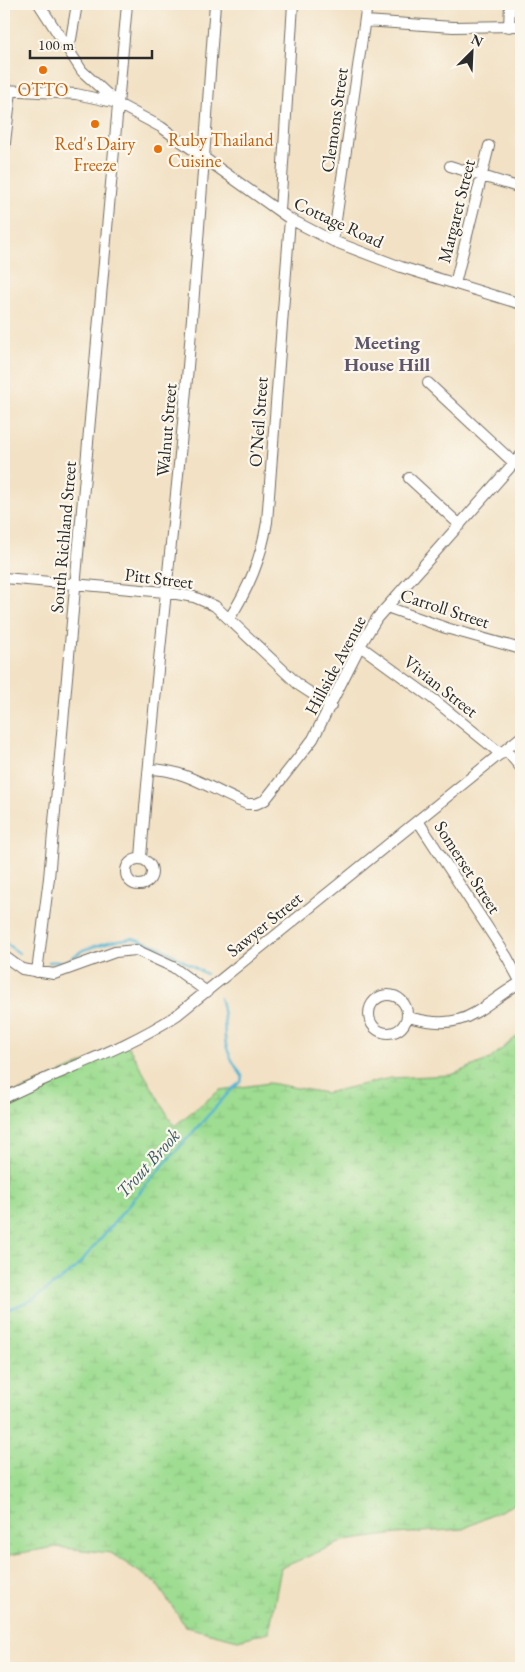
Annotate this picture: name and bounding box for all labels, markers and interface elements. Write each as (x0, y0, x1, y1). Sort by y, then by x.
scale bar (30, 28, 152, 60)
north arrow (448, 28, 498, 78)
text: N (468, 30, 487, 51)
text: 100 m (38, 35, 75, 54)
marker: OTTO (37, 64, 49, 76)
street label: Clemons Street (315, 66, 353, 174)
place label: OTTO (18, 78, 68, 101)
marker: Red's Dairy Freeze (89, 118, 101, 130)
place label: Ruby Thailand Cuisine (168, 128, 275, 172)
place label: Red's Dairy Freeze (55, 132, 136, 176)
marker: Ruby Thailand Cuisine (152, 143, 164, 155)
street label: Margaret Street (432, 157, 480, 265)
street label: Cottage Road (290, 191, 388, 253)
district label: Meeting House Hill (344, 330, 431, 377)
street label: O'Neil Street (243, 376, 273, 468)
street label: Walnut Street (150, 382, 182, 478)
street label: South Richland Street (45, 460, 81, 614)
street label: Pitt Street (123, 562, 195, 594)
street label: Carroll Street (397, 583, 493, 633)
street label: Hillside Avenue (299, 611, 371, 719)
street label: Vivian Street (399, 650, 483, 722)
street label: Somerset Street (430, 816, 507, 918)
street label: Sawyer Street (221, 886, 307, 962)
water label: Trout Brook (110, 1123, 186, 1203)

